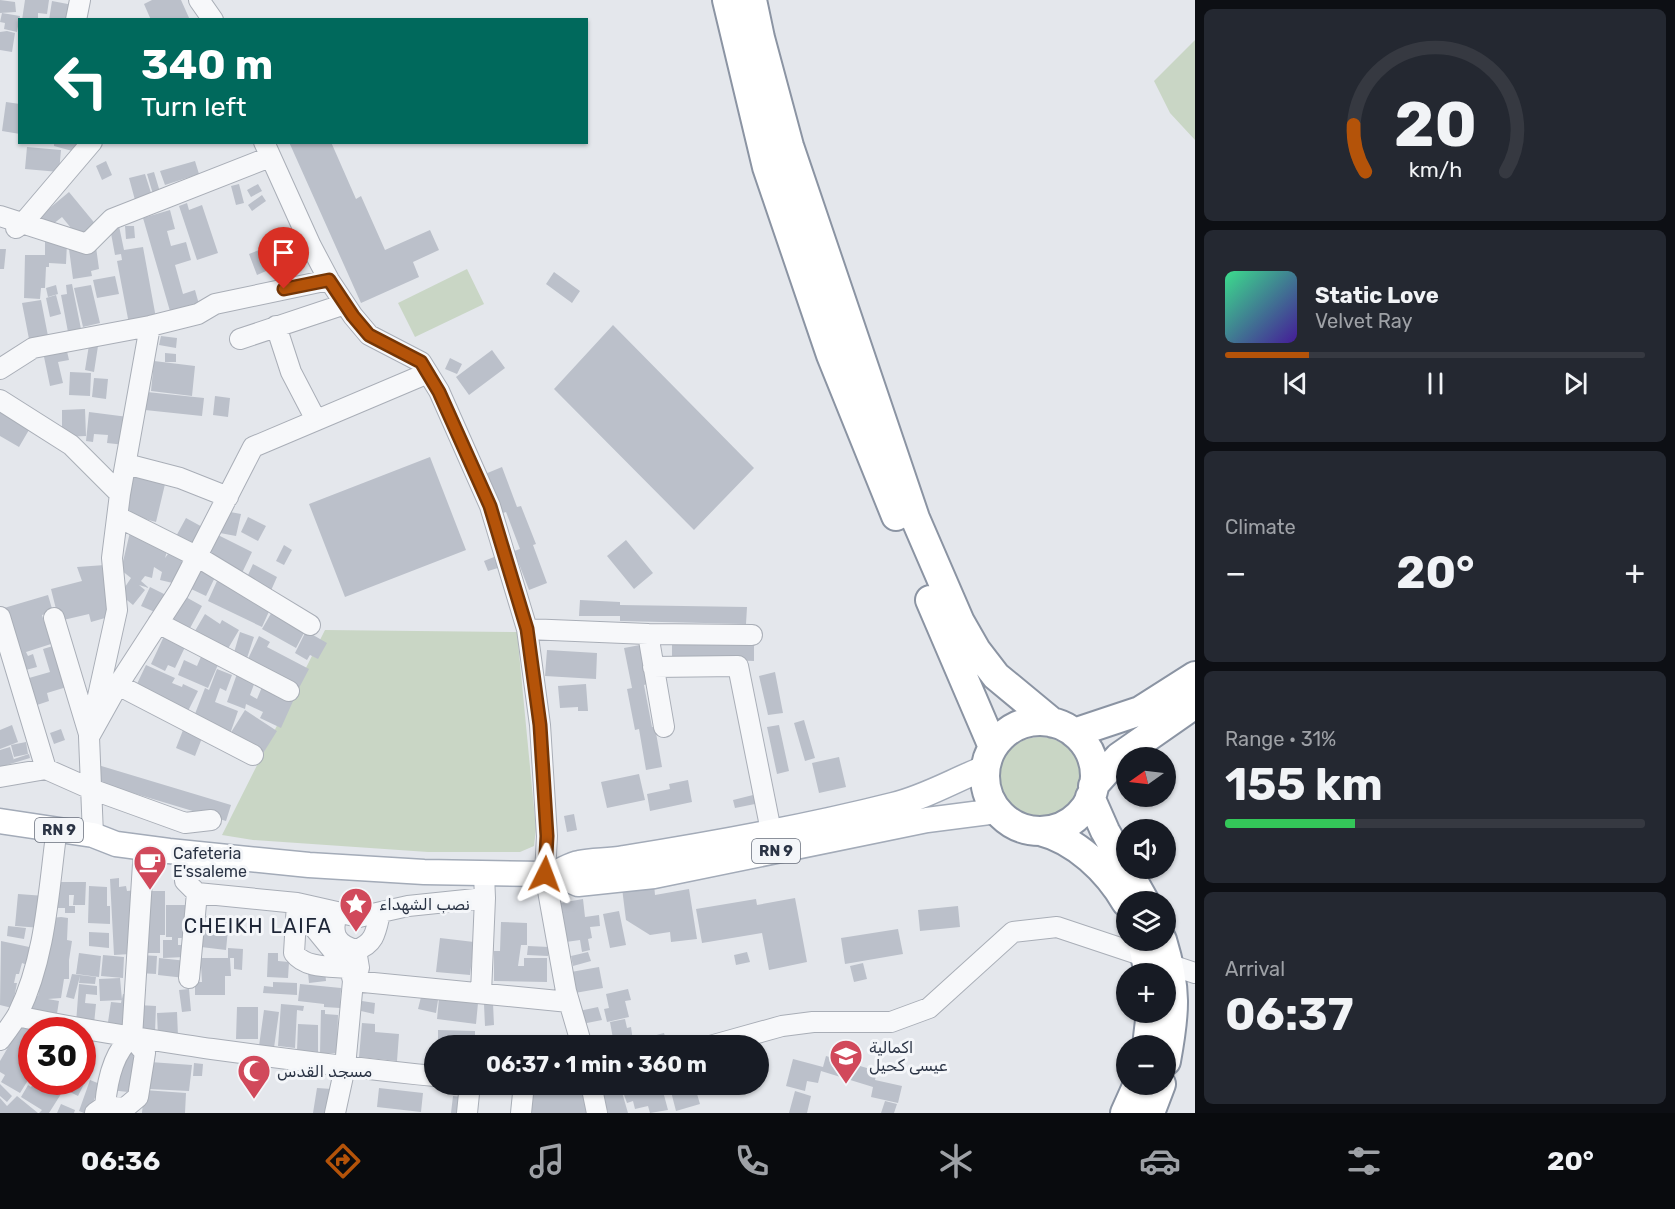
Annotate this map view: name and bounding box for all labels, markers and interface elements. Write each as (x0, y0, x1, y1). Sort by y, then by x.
text: 340 m (141, 40, 273, 90)
icon: left (42, 42, 120, 120)
text: 20 (1394, 88, 1476, 162)
text: Turn left (141, 91, 246, 123)
text: km/h (1408, 157, 1462, 182)
pin (258, 227, 309, 289)
icon: arrive (267, 236, 300, 269)
text: Static Love (1315, 282, 1439, 309)
text: Velvet Ray (1315, 309, 1413, 333)
icon: previous (1279, 367, 1312, 400)
icon: pause (1419, 367, 1452, 400)
icon: next (1559, 367, 1592, 400)
text: Climate (1225, 515, 1296, 539)
text: 20° (1396, 546, 1475, 599)
text: − (1225, 553, 1246, 592)
text: + (1624, 553, 1645, 592)
text: Range · 31% (1225, 727, 1336, 751)
north arrow (1116, 747, 1176, 807)
map controls (1116, 747, 1176, 1095)
text: 155 km (1225, 758, 1383, 811)
road number: RN 9 (35, 818, 83, 842)
button: sound (1116, 819, 1176, 879)
road number: RN 9 (752, 839, 800, 863)
position arrow (513, 842, 577, 906)
cafe icon: Cafeteria E'ssaleme (132, 844, 168, 891)
place label: Cafeteria E'ssaleme (173, 844, 247, 881)
place icon: نصب الشهداء (338, 886, 374, 933)
button: layers (1116, 891, 1176, 951)
place label: نصب الشهداء (379, 895, 470, 915)
district label: CHEIKH LAIFA (184, 914, 332, 938)
text: Arrival (1225, 957, 1285, 981)
button: + (1116, 963, 1176, 1023)
text: 06:37 (1225, 988, 1353, 1041)
speed limit sign: 30 (18, 1017, 96, 1095)
button: − (1116, 1035, 1176, 1095)
school or university icon: اكمالية عيسى كحيل (828, 1038, 864, 1085)
place label: اكمالية عيسى كحيل (869, 1038, 948, 1075)
text: 06:37 · 1 min · 360 m (486, 1051, 707, 1078)
mosque icon: مسجد القدس (236, 1053, 272, 1100)
place label: مسجد القدس (277, 1062, 372, 1081)
icon: directions (322, 1140, 364, 1182)
icon: music (526, 1140, 568, 1182)
icon: phone (731, 1140, 773, 1182)
icon: climate (935, 1140, 977, 1182)
icon: car (1139, 1140, 1181, 1182)
icon: filters (1343, 1140, 1385, 1182)
text: 06:36 (81, 1145, 160, 1177)
text: 20° (1547, 1145, 1594, 1177)

